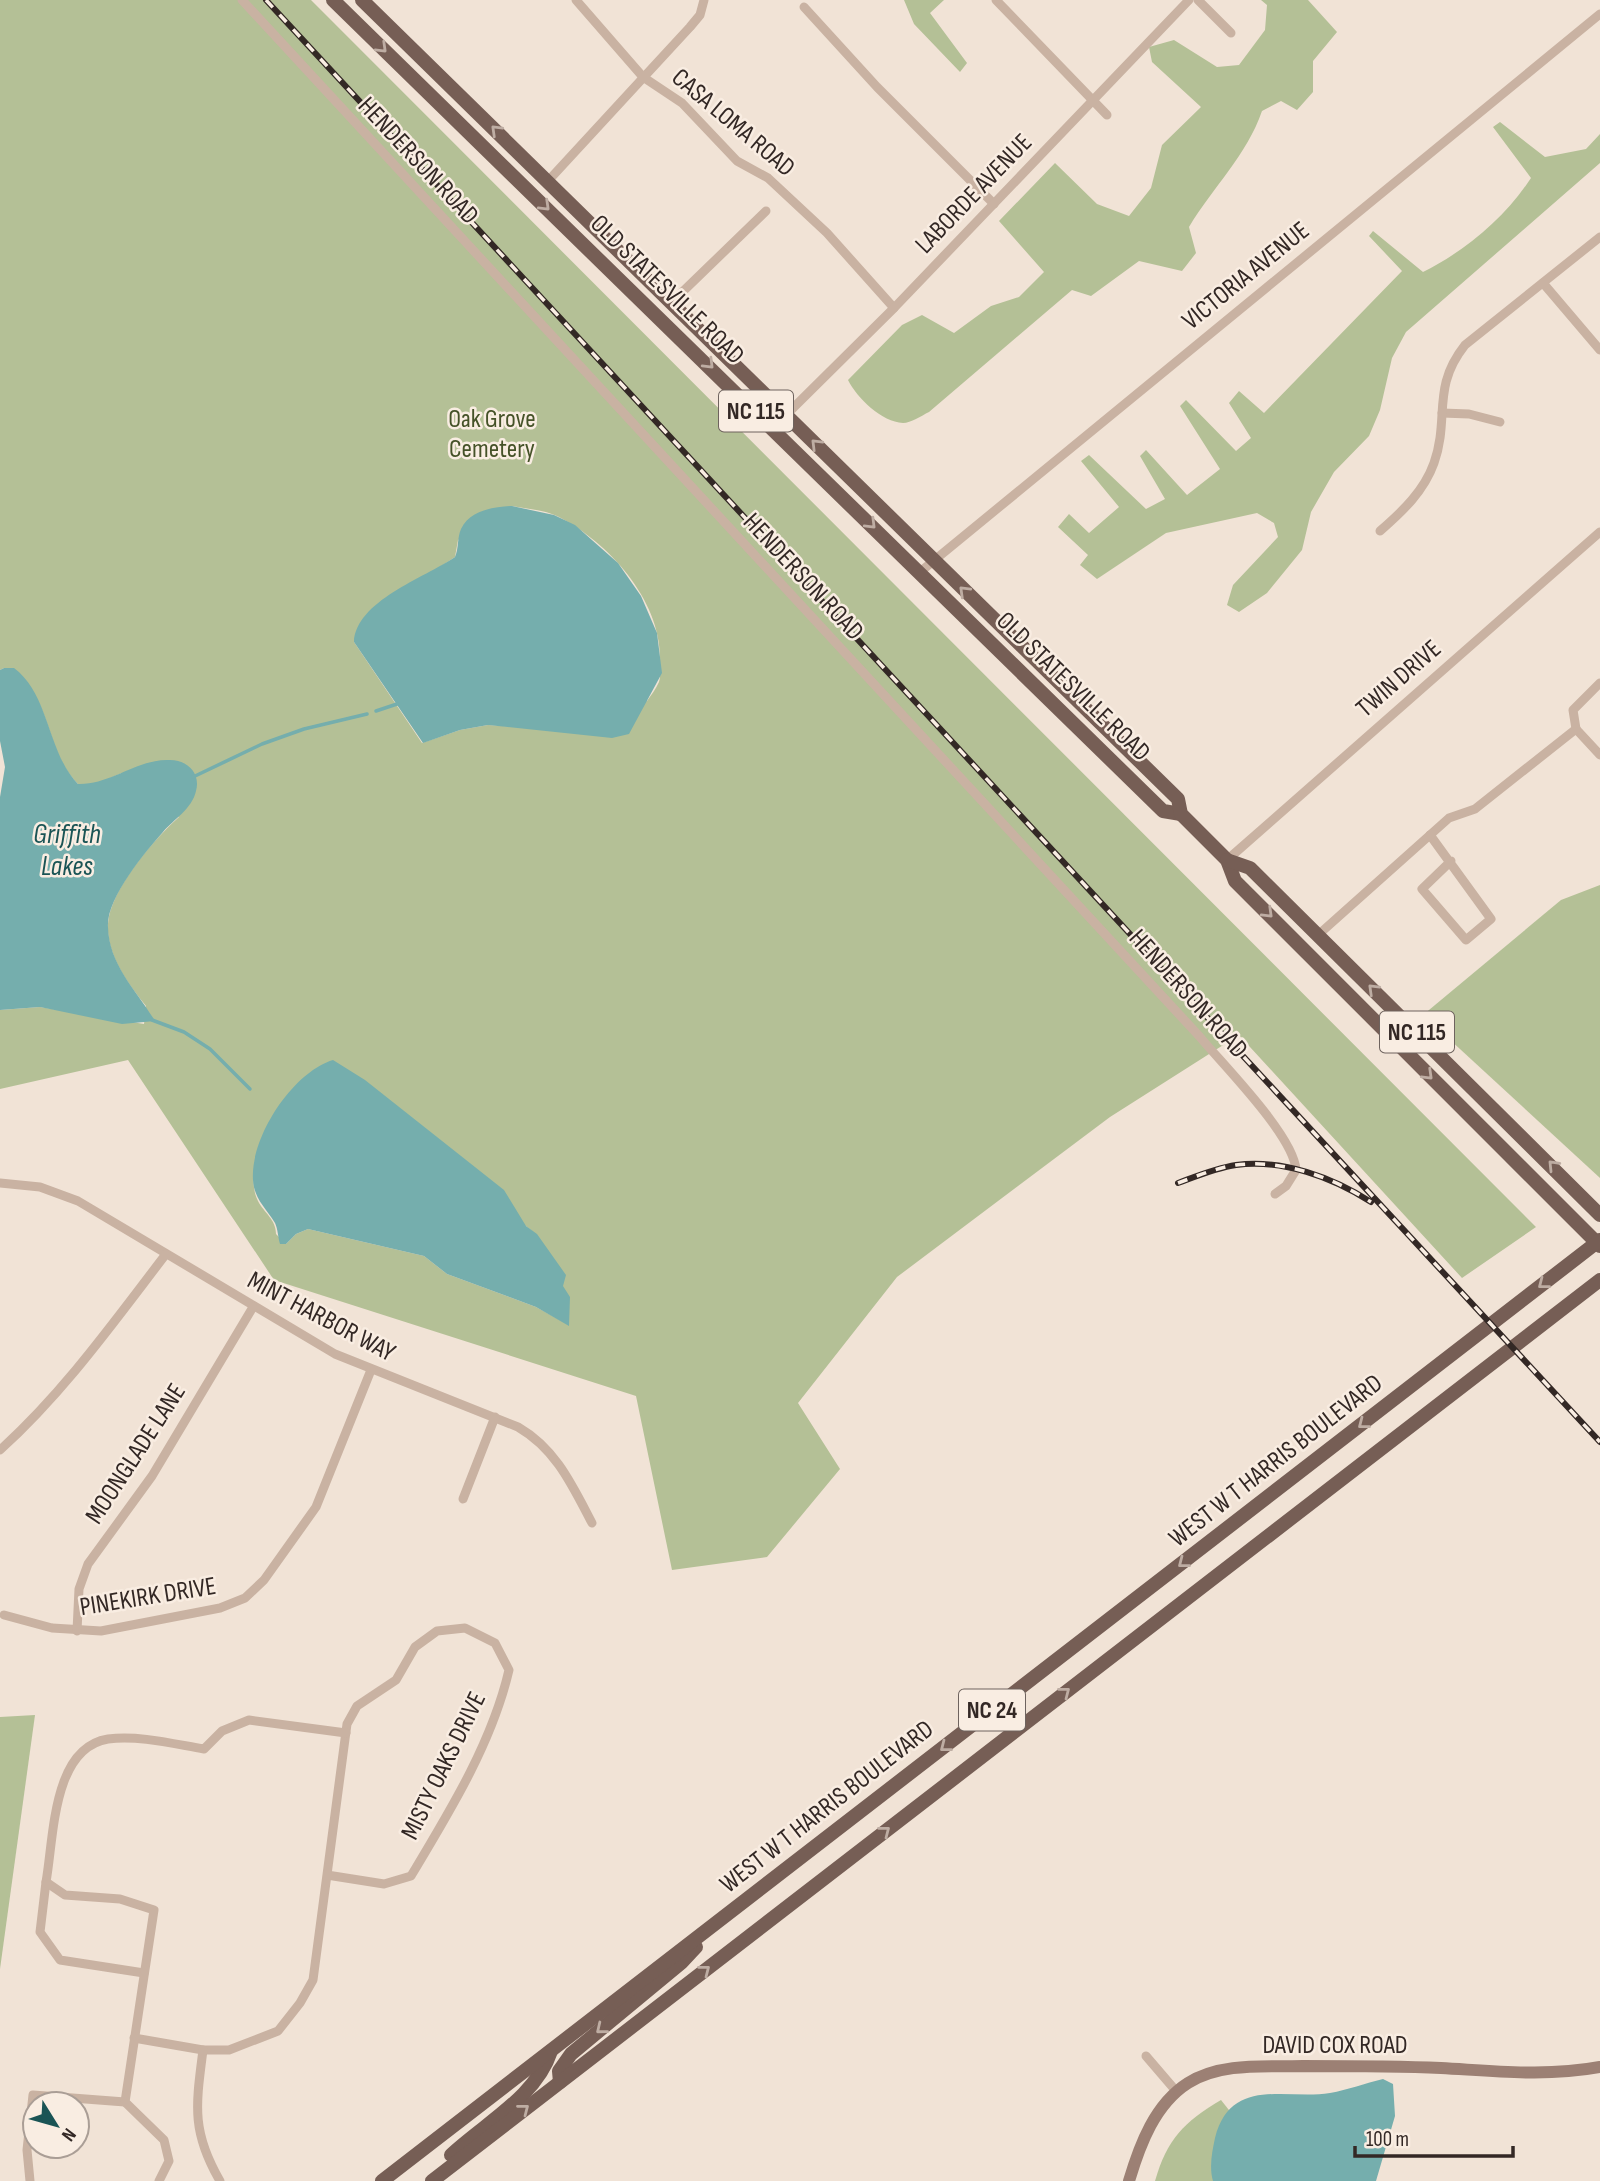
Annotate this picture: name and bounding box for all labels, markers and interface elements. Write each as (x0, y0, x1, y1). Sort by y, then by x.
one-way arrow (374, 39, 387, 52)
street label: CASA LOMA ROAD (665, 63, 801, 183)
street label: HENDERSON ROAD (351, 91, 485, 231)
one-way arrow (492, 126, 504, 138)
street label: LABORDE AVENUE (909, 128, 1039, 260)
one-way arrow (537, 197, 550, 210)
street label: OLD STATESVILLE ROAD (584, 209, 750, 371)
street label: VICTORIA AVENUE (1176, 215, 1316, 337)
one-way arrow (700, 356, 713, 369)
road number: NC 115 (719, 390, 793, 432)
park label: Oak Grove Cemetery (448, 404, 536, 465)
one-way arrow (811, 439, 824, 452)
street label: HENDERSON ROAD (736, 507, 870, 647)
one-way arrow (863, 515, 876, 528)
one-way arrow (959, 586, 972, 599)
street label: OLD STATESVILLE ROAD (990, 606, 1156, 768)
street label: TWIN DRIVE (1350, 634, 1448, 724)
water label: Griffith Lakes (33, 818, 101, 883)
one-way arrow (1260, 905, 1272, 917)
street label: HENDERSON ROAD (1122, 923, 1254, 1065)
one-way arrow (1368, 984, 1381, 997)
road number: NC 115 (1380, 1012, 1454, 1052)
one-way arrow (1420, 1066, 1433, 1079)
one-way arrow (1548, 1160, 1561, 1173)
street label: MINT HARBOR WAY (242, 1265, 400, 1369)
one-way arrow (1538, 1276, 1551, 1289)
street label: WEST W T HARRIS BOULEVARD (1163, 1368, 1389, 1554)
street label: MOONGLADE LANE (79, 1378, 193, 1530)
one-way arrow (1359, 1415, 1371, 1428)
one-way arrow (1179, 1554, 1191, 1567)
street label: PINEKIRK DRIVE (78, 1571, 218, 1623)
street label: MISTY OAKS DRIVE (395, 1687, 493, 1845)
one-way arrow (1057, 1688, 1070, 1701)
road number: NC 24 (959, 1690, 1025, 1730)
street label: WEST W T HARRIS BOULEVARD (714, 1714, 940, 1900)
one-way arrow (940, 1738, 953, 1751)
one-way arrow (877, 1827, 890, 1840)
one-way arrow (697, 1966, 709, 1979)
one-way arrow (596, 2021, 609, 2033)
street label: DAVID COX ROAD (1262, 2030, 1408, 2061)
north arrow (21, 2090, 91, 2160)
one-way arrow (517, 2105, 529, 2118)
scale bar (1355, 2114, 1512, 2158)
text: N (56, 2123, 81, 2145)
text: 100 m (1366, 2127, 1409, 2152)

